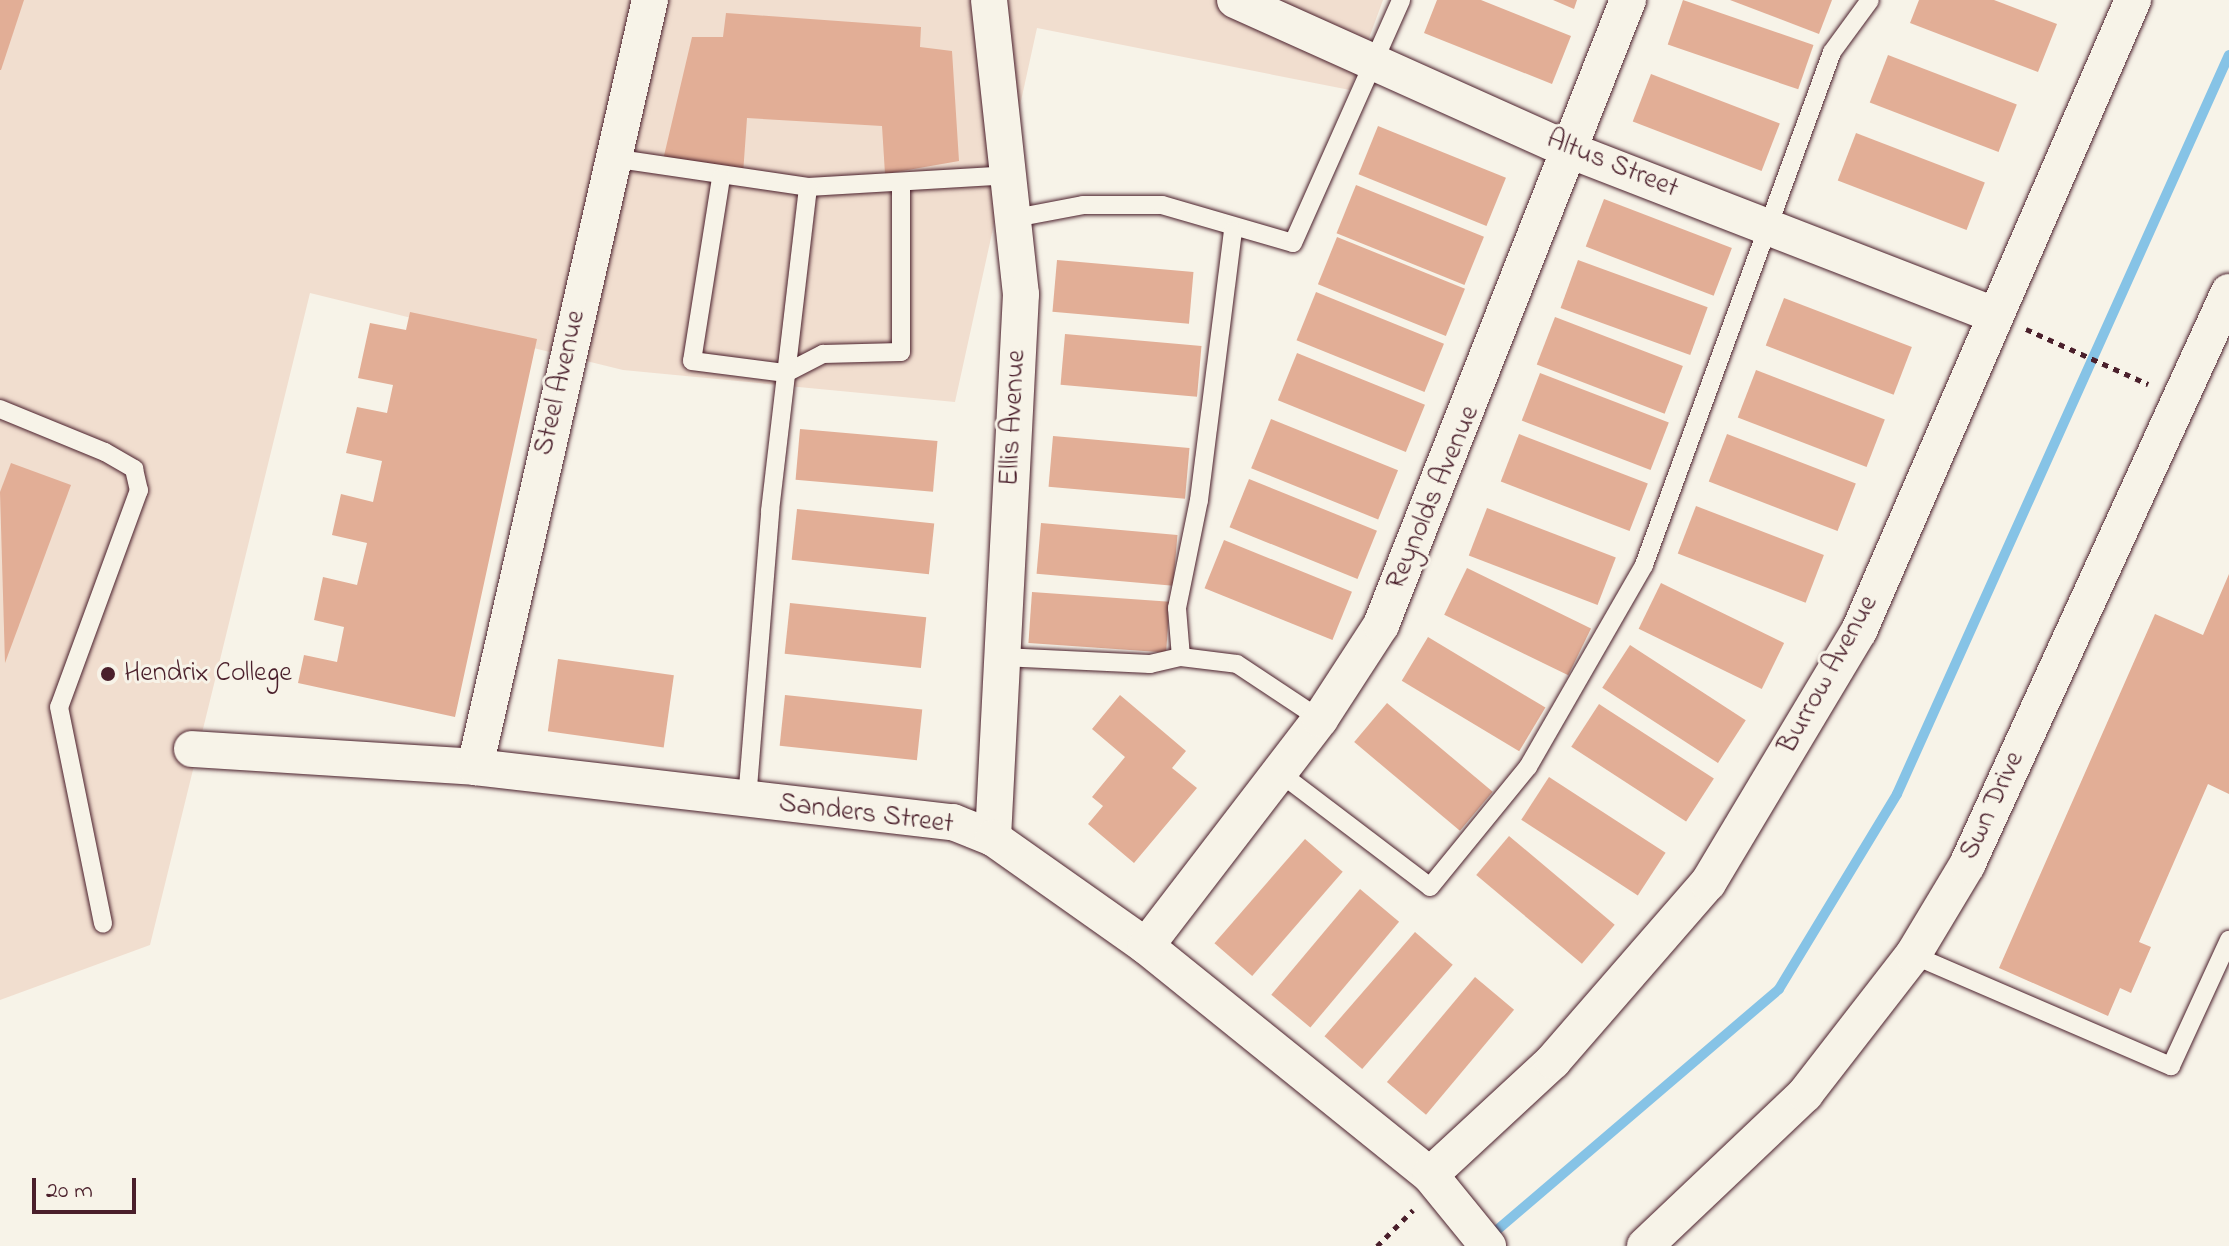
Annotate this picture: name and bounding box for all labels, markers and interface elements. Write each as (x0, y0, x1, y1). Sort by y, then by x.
street label: Altus Street (1541, 123, 1683, 207)
street label: Steel Avenue (528, 307, 594, 459)
street label: Ellis Avenue (994, 349, 1034, 487)
street label: Reynolds Avenue (1380, 401, 1488, 595)
street label: Burrow Avenue (1772, 590, 1886, 760)
place label: Hendrix College (124, 657, 292, 691)
marker: Hendrix College (99, 665, 117, 683)
street label: Swn Drive (1953, 747, 2033, 865)
street label: Sanders Street (777, 788, 955, 842)
scale bar (36, 1162, 140, 1212)
text: 20 m (46, 1174, 93, 1209)

